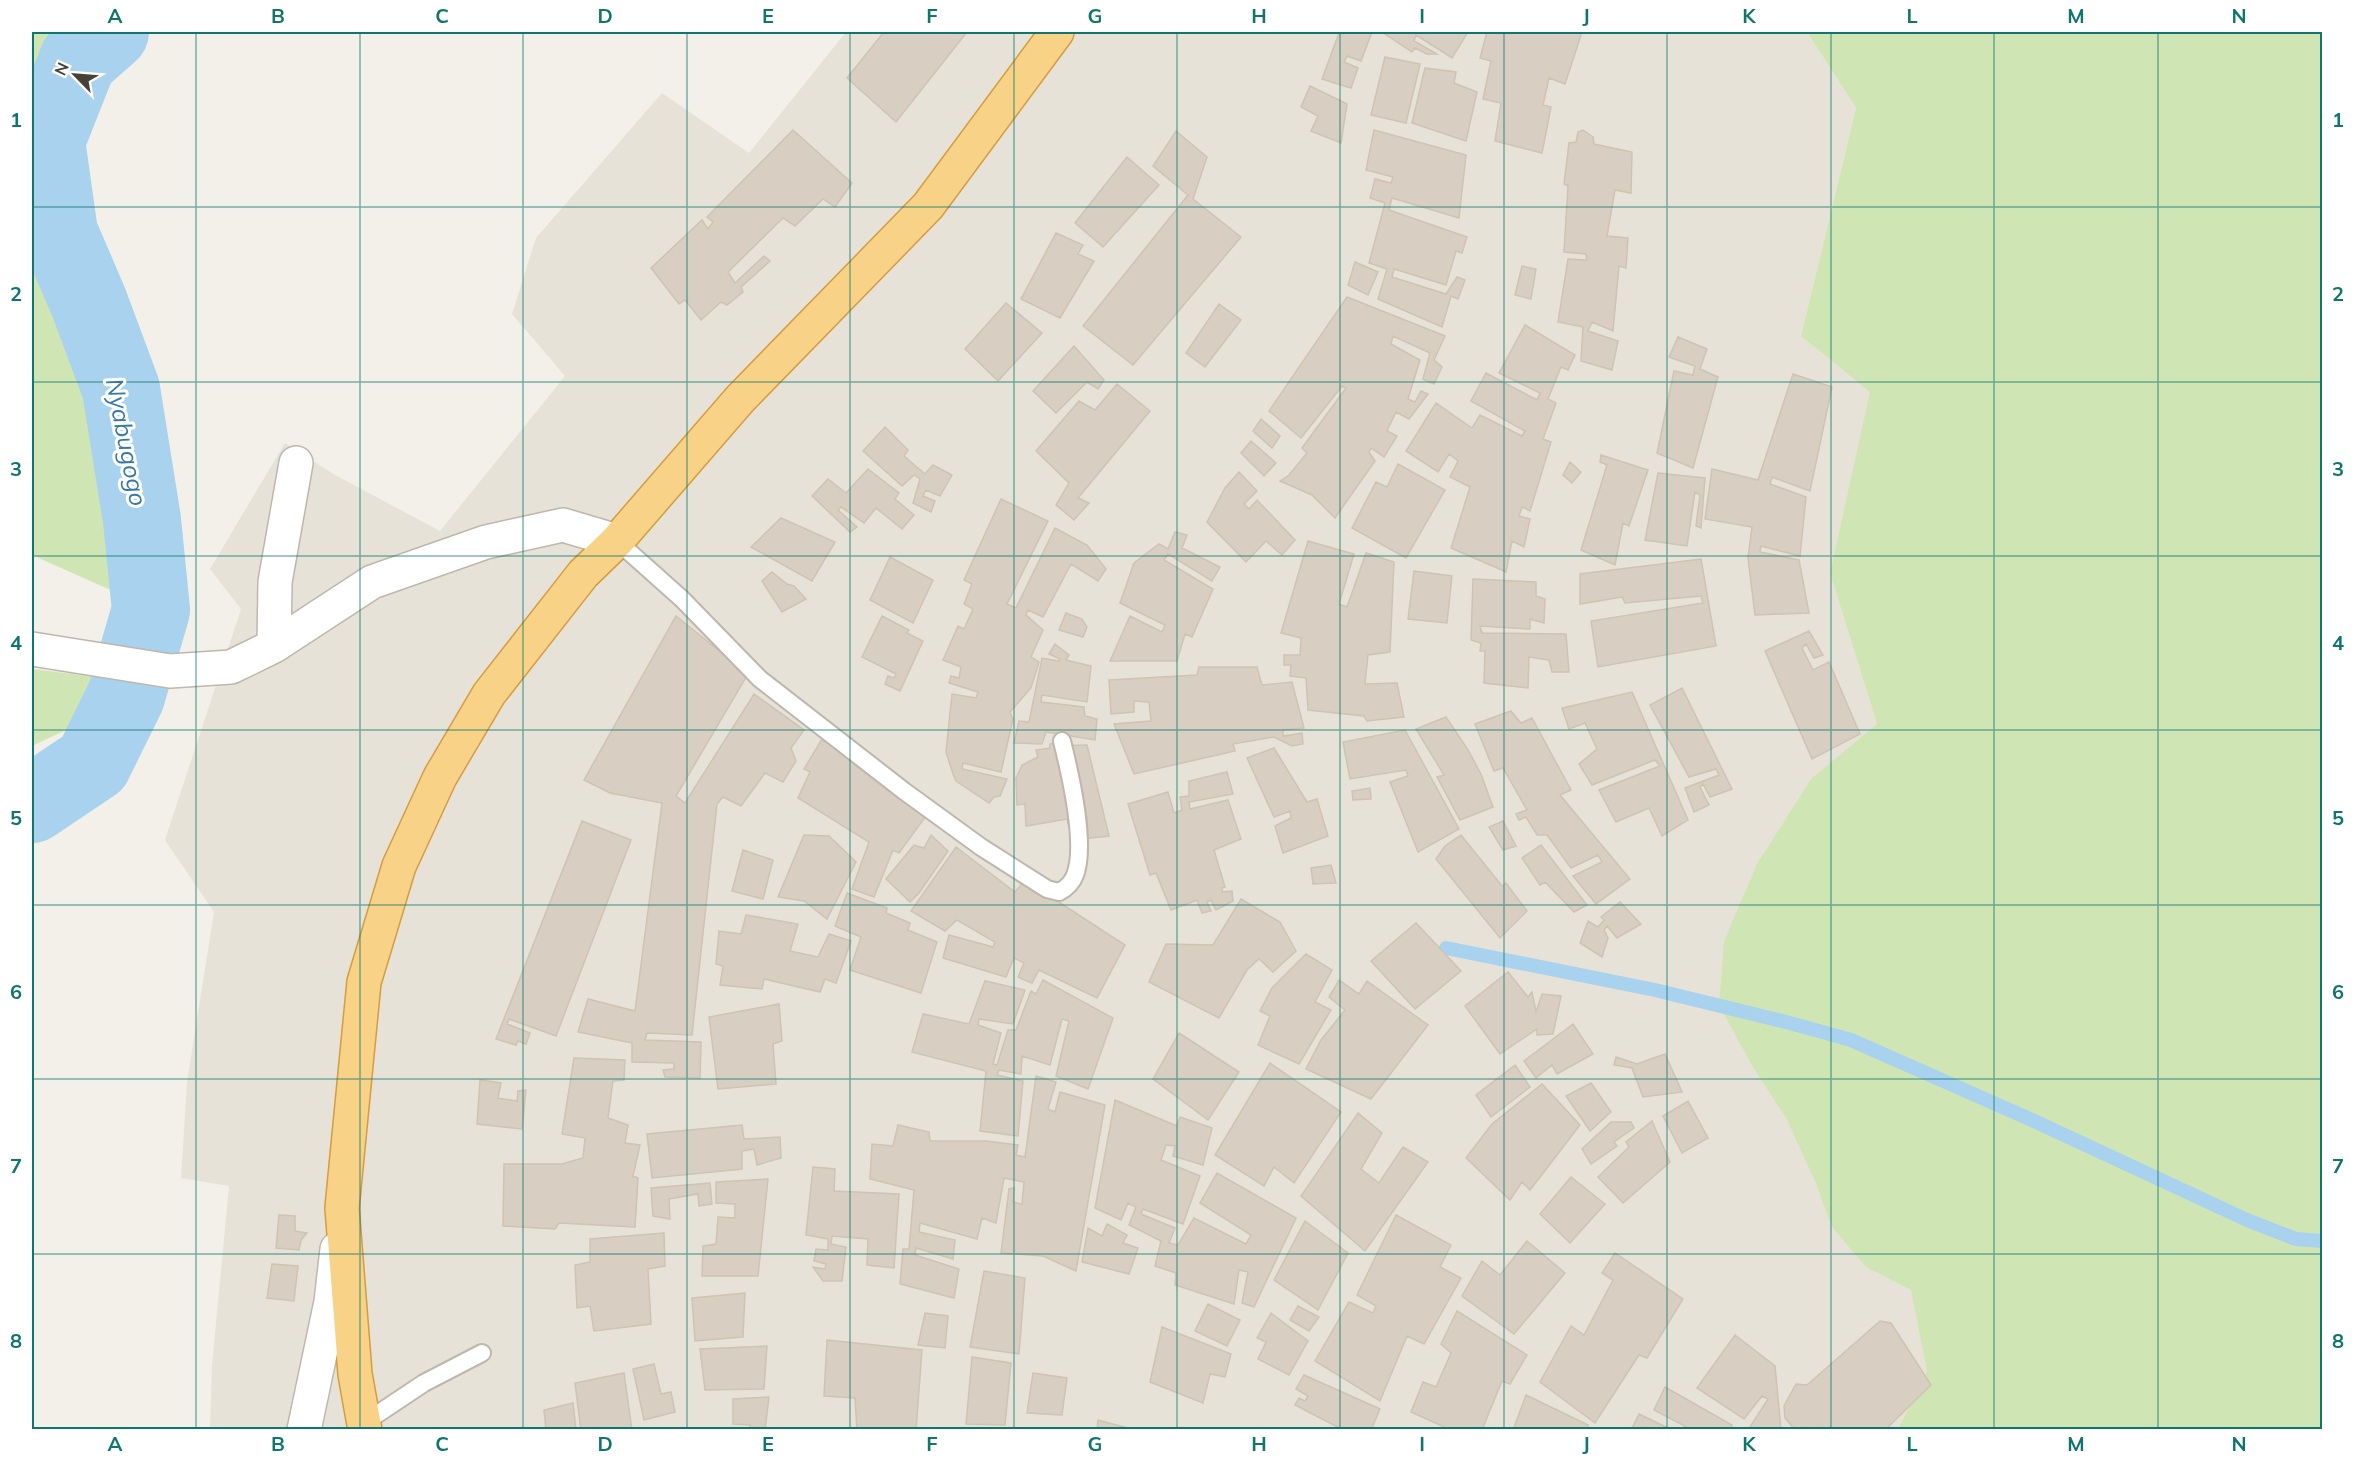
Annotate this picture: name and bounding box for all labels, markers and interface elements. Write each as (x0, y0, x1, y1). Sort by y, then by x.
text: A (108, 3, 123, 28)
text: B (271, 3, 285, 28)
text: C (435, 3, 449, 28)
text: D (597, 3, 613, 28)
text: E (762, 3, 774, 28)
text: F (926, 3, 938, 28)
text: G (1088, 3, 1102, 28)
text: H (1251, 3, 1267, 28)
text: I (1419, 3, 1425, 28)
text: J (1582, 3, 1590, 28)
text: K (1742, 3, 1756, 28)
text: L (1906, 3, 1918, 28)
text: M (2067, 3, 2085, 28)
text: N (2231, 3, 2247, 28)
north arrow (45, 45, 105, 105)
text: N (50, 59, 73, 78)
text: 1 (10, 107, 22, 132)
text: 1 (2332, 107, 2344, 132)
text: 2 (10, 281, 22, 306)
text: 2 (2332, 281, 2344, 306)
water label: Nyabugogo (100, 376, 154, 508)
text: 3 (10, 456, 22, 481)
text: 3 (2332, 456, 2344, 481)
text: 4 (10, 630, 22, 655)
text: 4 (2332, 630, 2344, 655)
text: 5 (10, 805, 22, 830)
text: 5 (2332, 805, 2344, 830)
text: 6 (10, 979, 22, 1004)
text: 6 (2332, 979, 2344, 1004)
text: 7 (10, 1153, 22, 1178)
text: 7 (2332, 1153, 2344, 1178)
text: 8 (10, 1328, 22, 1353)
text: 8 (2332, 1328, 2344, 1353)
text: A (108, 1431, 123, 1456)
text: B (271, 1431, 285, 1456)
text: C (435, 1431, 449, 1456)
text: D (597, 1431, 613, 1456)
text: E (762, 1431, 774, 1456)
text: F (926, 1431, 938, 1456)
text: G (1088, 1431, 1102, 1456)
text: H (1251, 1431, 1267, 1456)
text: I (1419, 1431, 1425, 1456)
text: J (1582, 1431, 1590, 1456)
text: K (1742, 1431, 1756, 1456)
text: L (1906, 1431, 1918, 1456)
text: M (2067, 1431, 2085, 1456)
text: N (2231, 1431, 2247, 1456)

